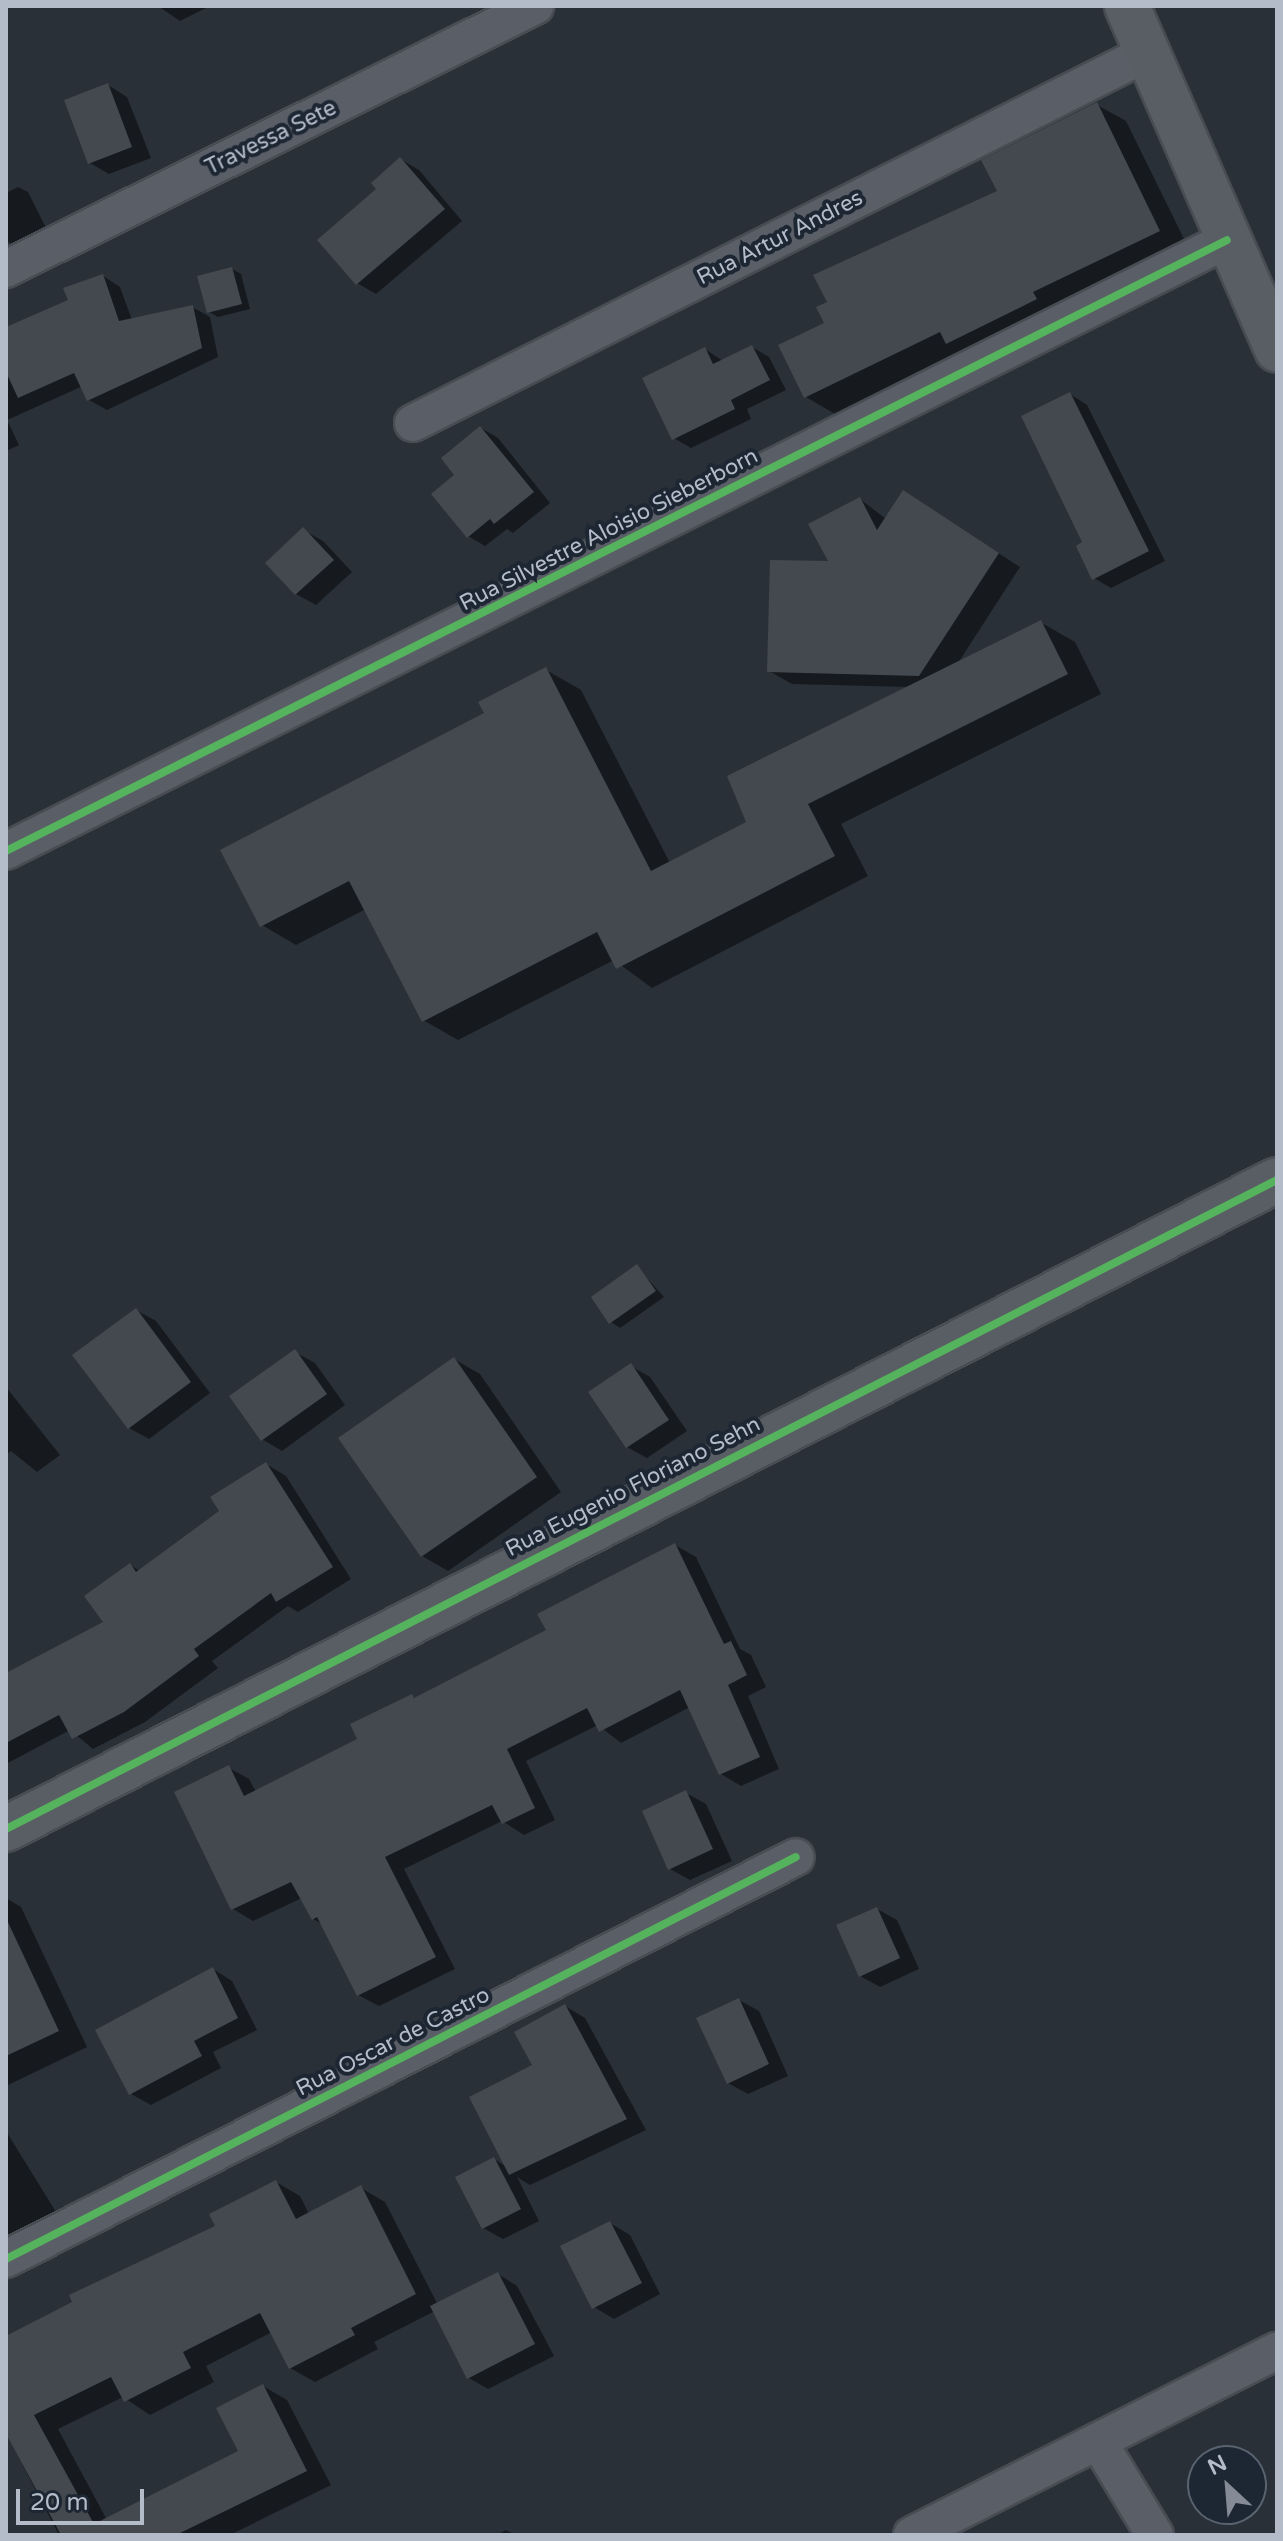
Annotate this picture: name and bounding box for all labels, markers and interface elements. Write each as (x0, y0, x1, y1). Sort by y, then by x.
street label: Travessa Sete (201, 95, 341, 181)
street label: Rua Artur Andres (693, 185, 867, 291)
street label: Rua Silvestre Aloisio Sieberborn (455, 443, 763, 617)
street label: Rua Eugenio Floriano Sehn (501, 1411, 765, 1563)
street label: Rua Oscar de Castro (292, 1982, 494, 2102)
north arrow (1187, 2445, 1267, 2525)
text: N (1204, 2450, 1231, 2481)
scale bar (20, 2473, 148, 2523)
text: 20 m (30, 2488, 88, 2517)

